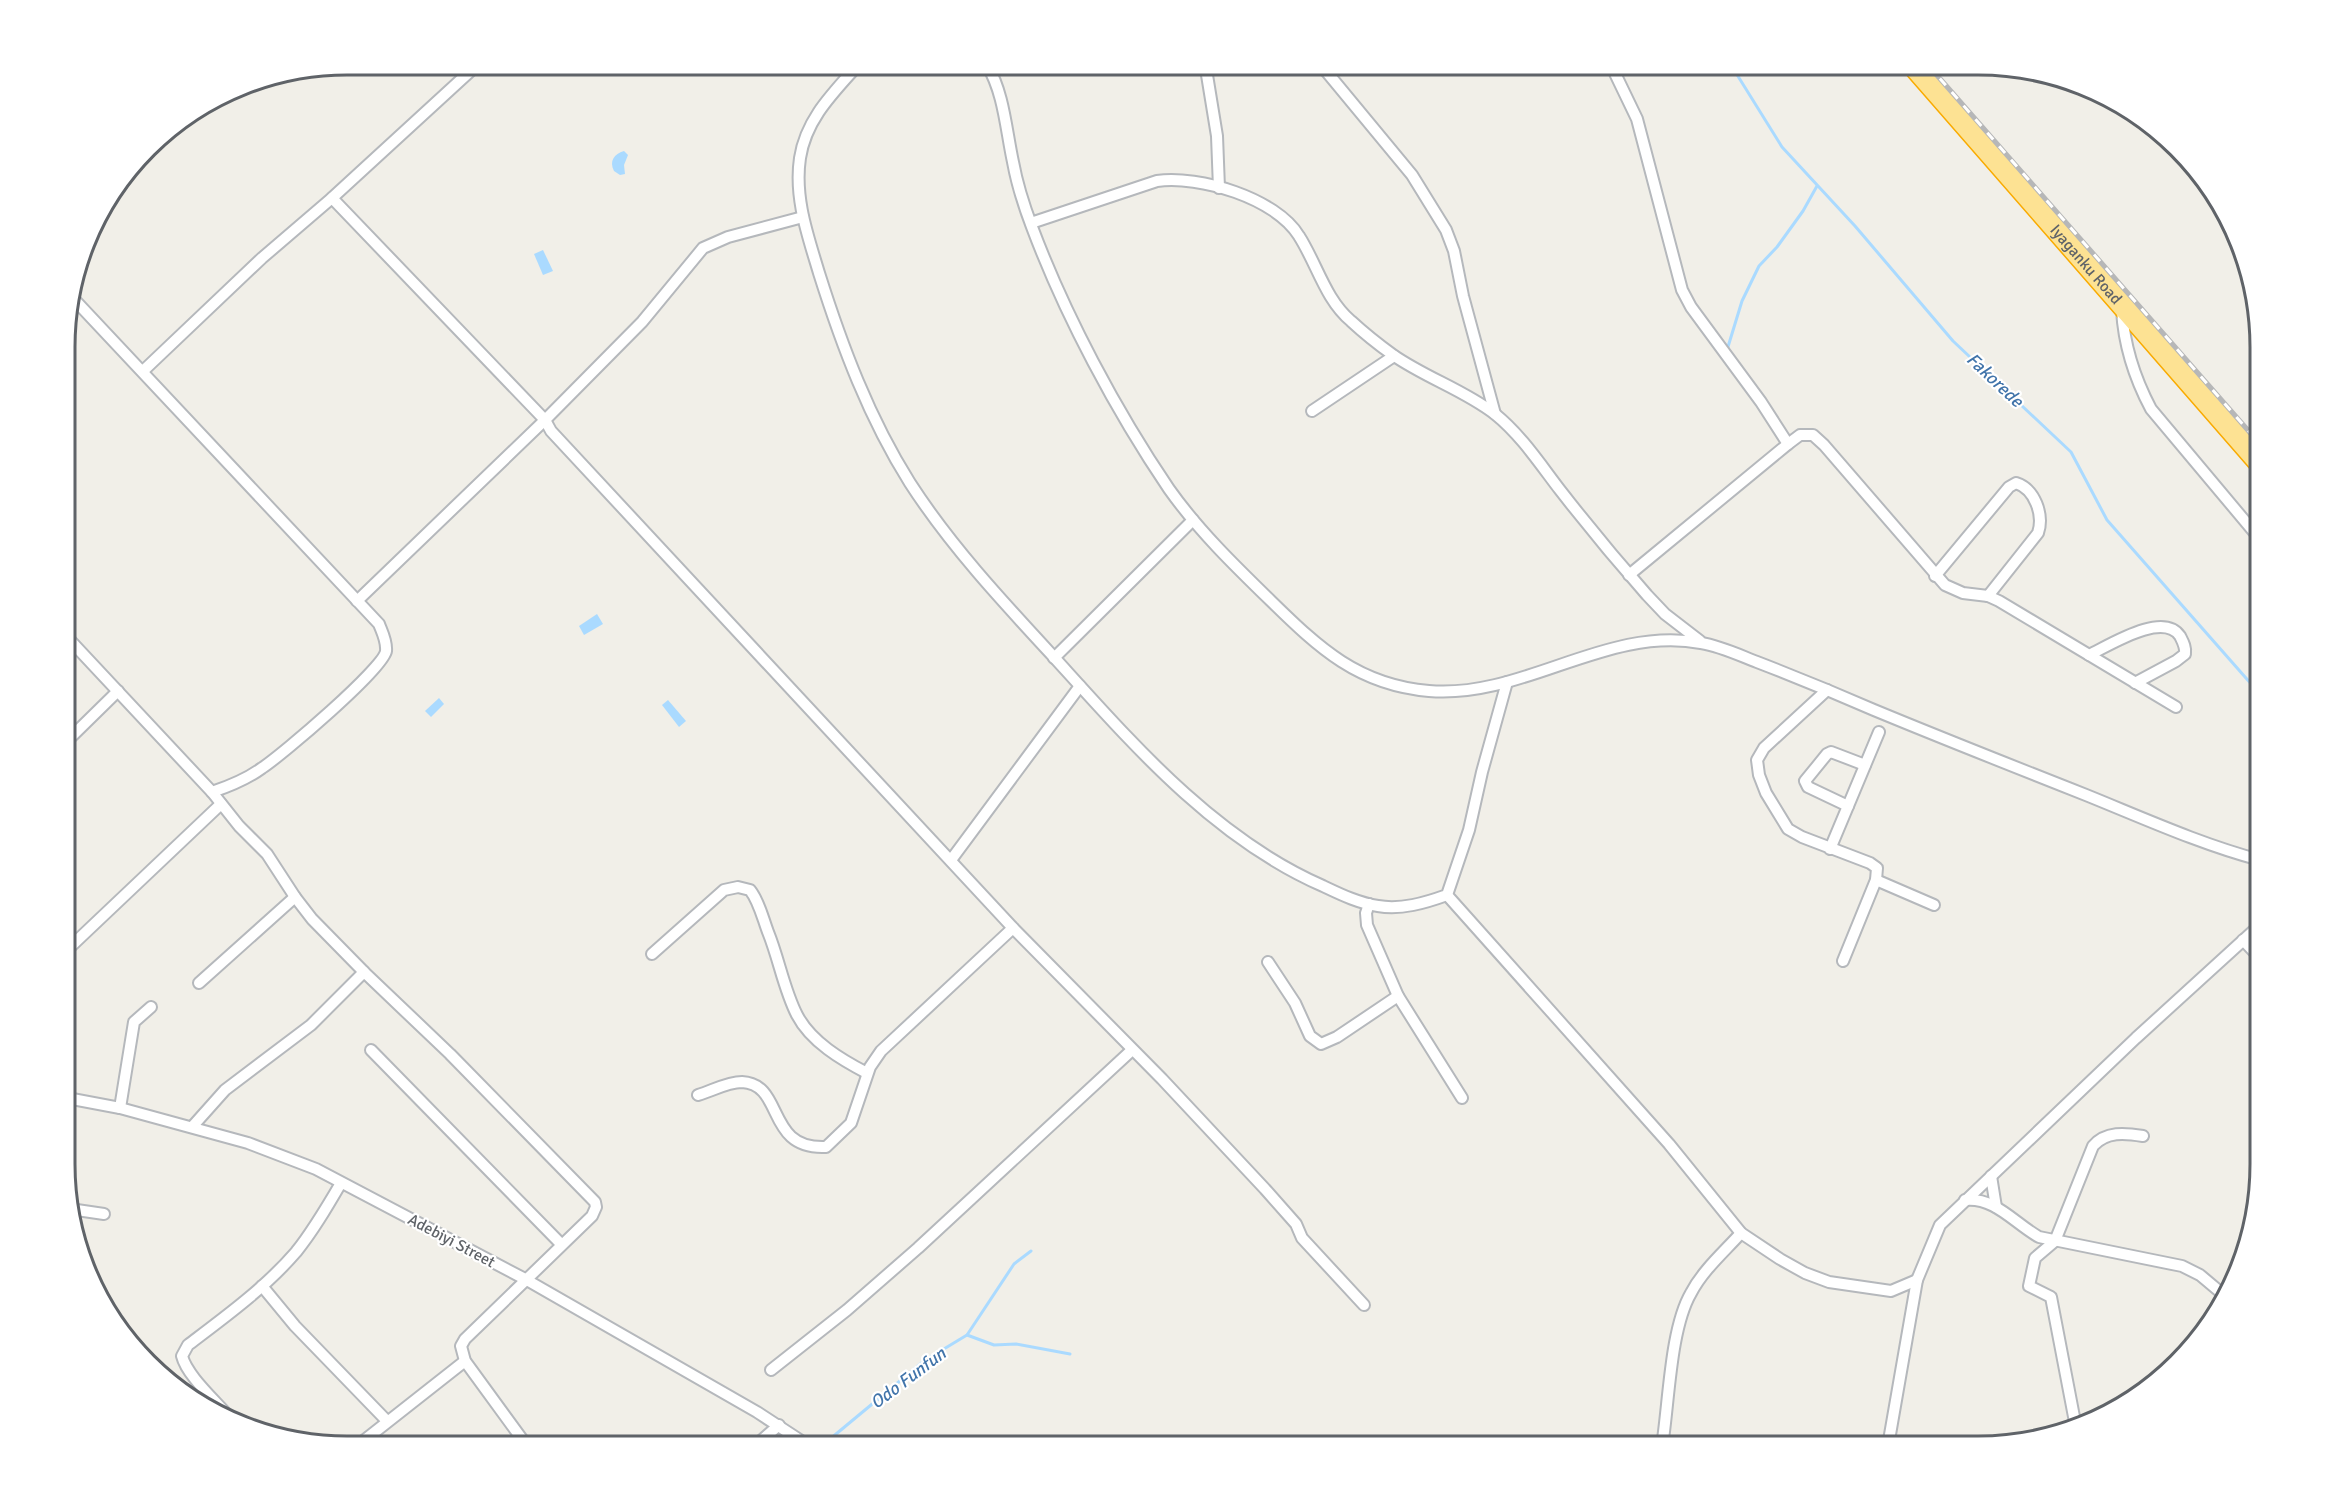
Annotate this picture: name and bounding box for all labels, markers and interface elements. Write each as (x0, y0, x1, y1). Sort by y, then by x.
street label: Iyaganku Road (2045, 220, 2126, 309)
water label: Fakorede (1962, 348, 2029, 413)
street label: Adebiyi Street (404, 1210, 499, 1272)
water label: Odo Funfun (866, 1342, 951, 1414)

